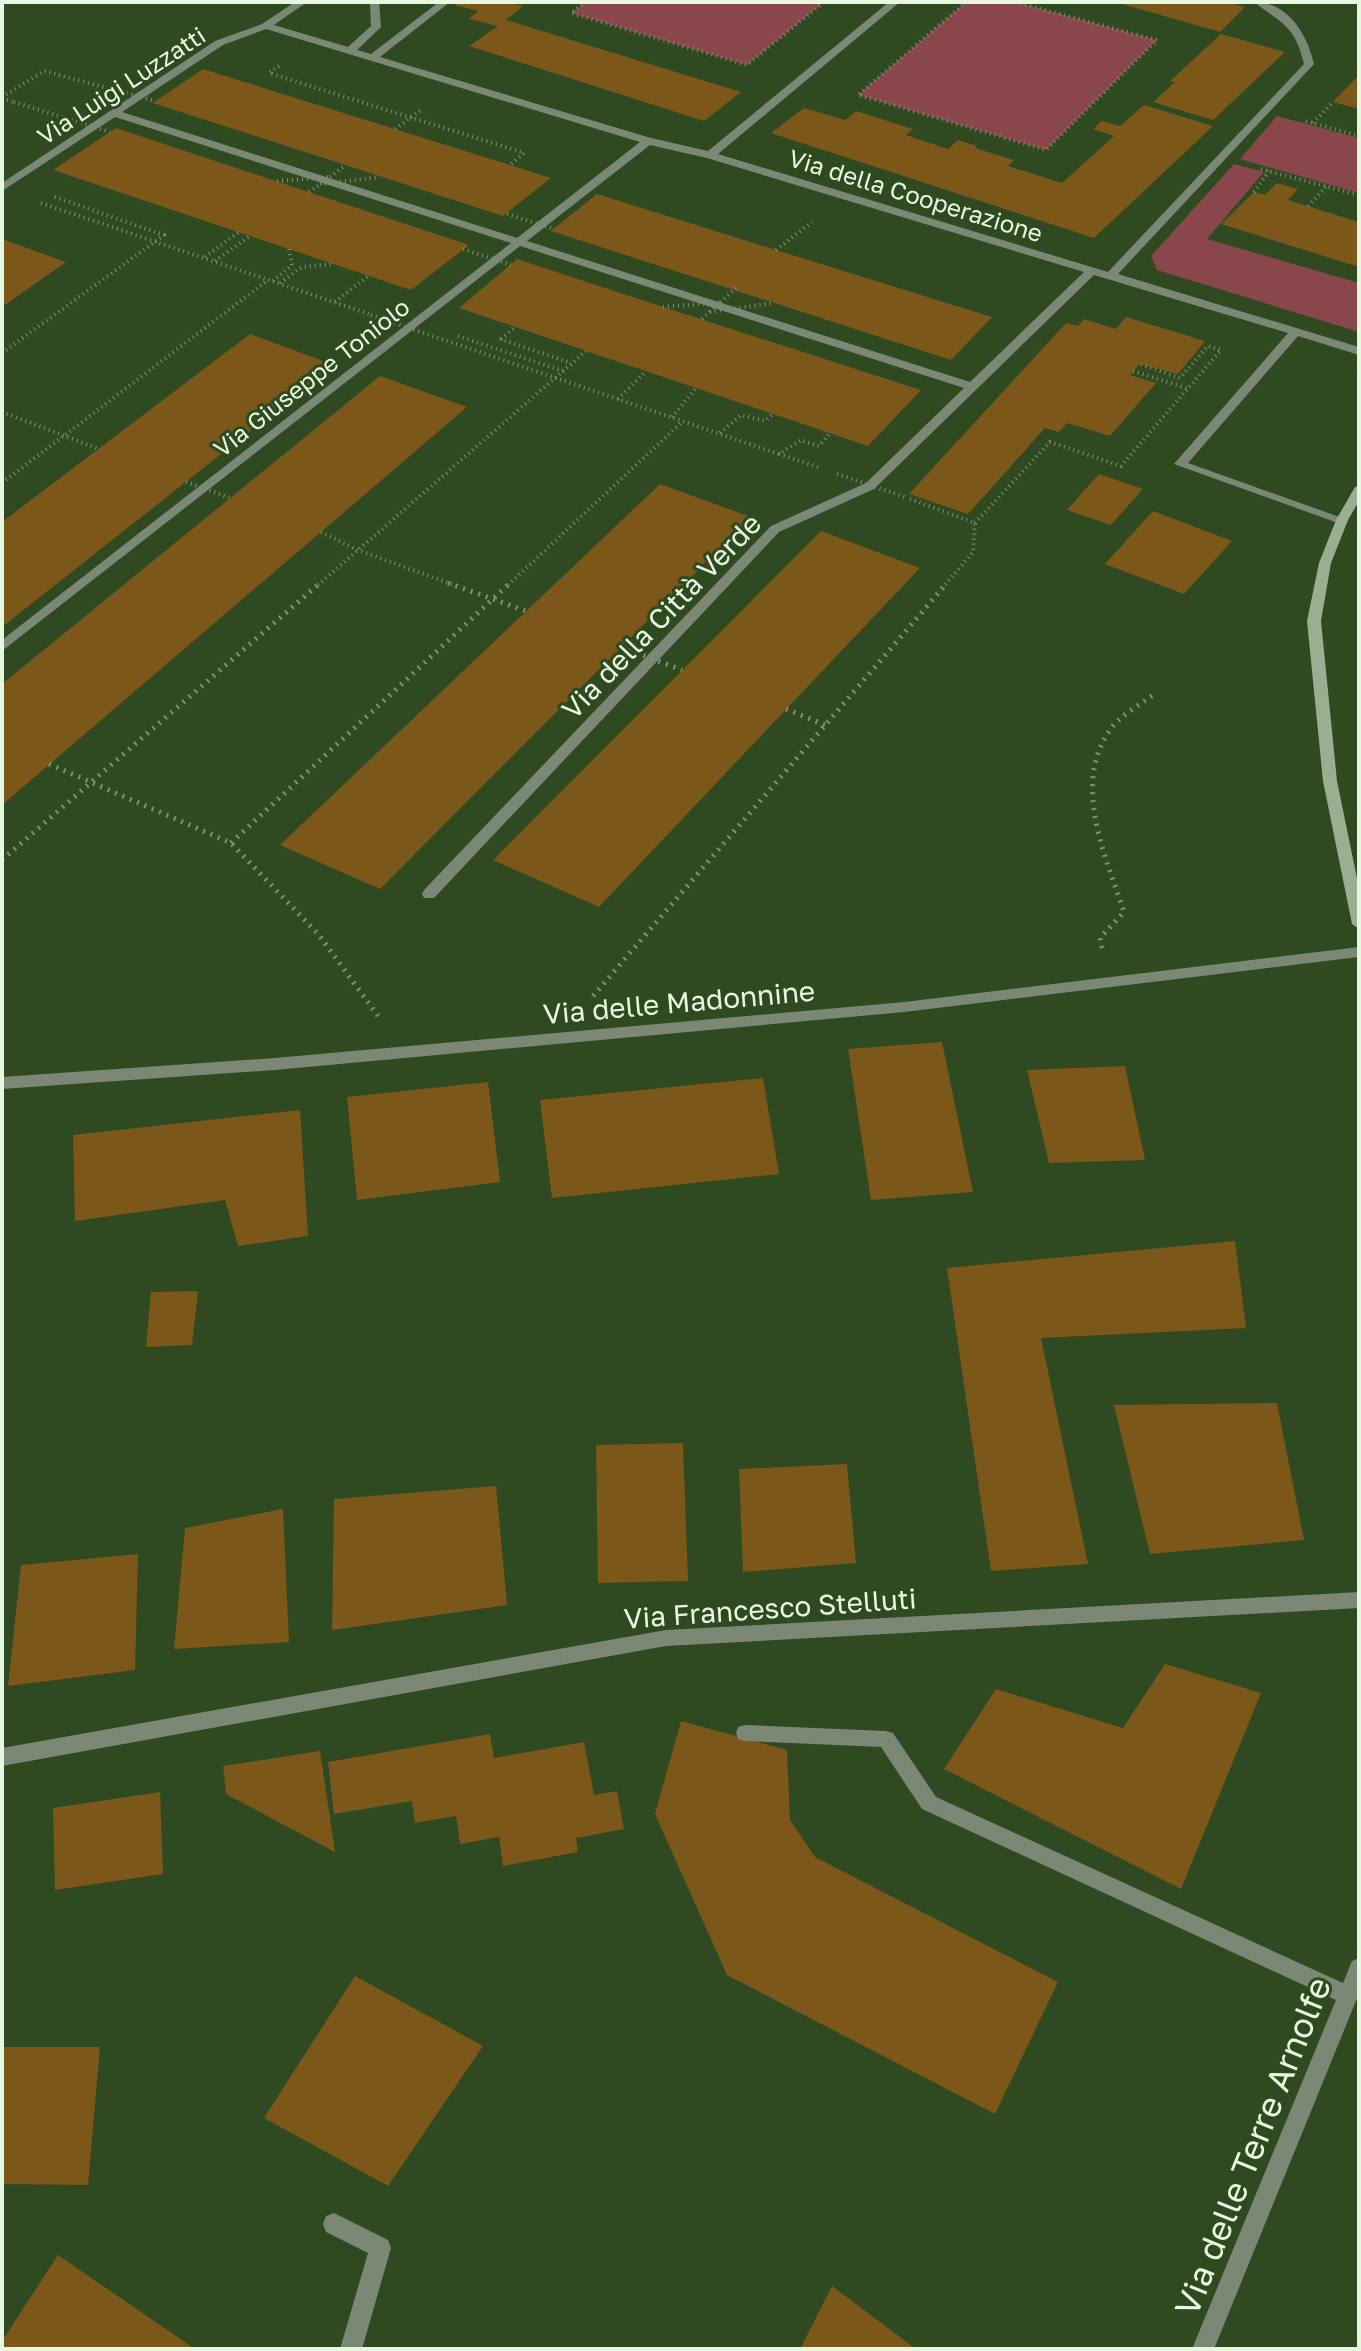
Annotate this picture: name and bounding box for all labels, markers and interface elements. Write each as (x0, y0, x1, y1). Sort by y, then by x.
street label: Via Luigi Luzzatti (32, 20, 210, 150)
street label: Via della Cooperazione (786, 143, 1046, 247)
street label: Via Giuseppe Toniolo (207, 292, 415, 462)
street label: Via della Città Verde (555, 507, 767, 725)
street label: Via delle Madonnine (542, 974, 816, 1030)
street label: Via Francesco Stelluti (623, 1581, 917, 1635)
street label: Via delle Terre Arnolfe (1166, 1971, 1338, 2321)

